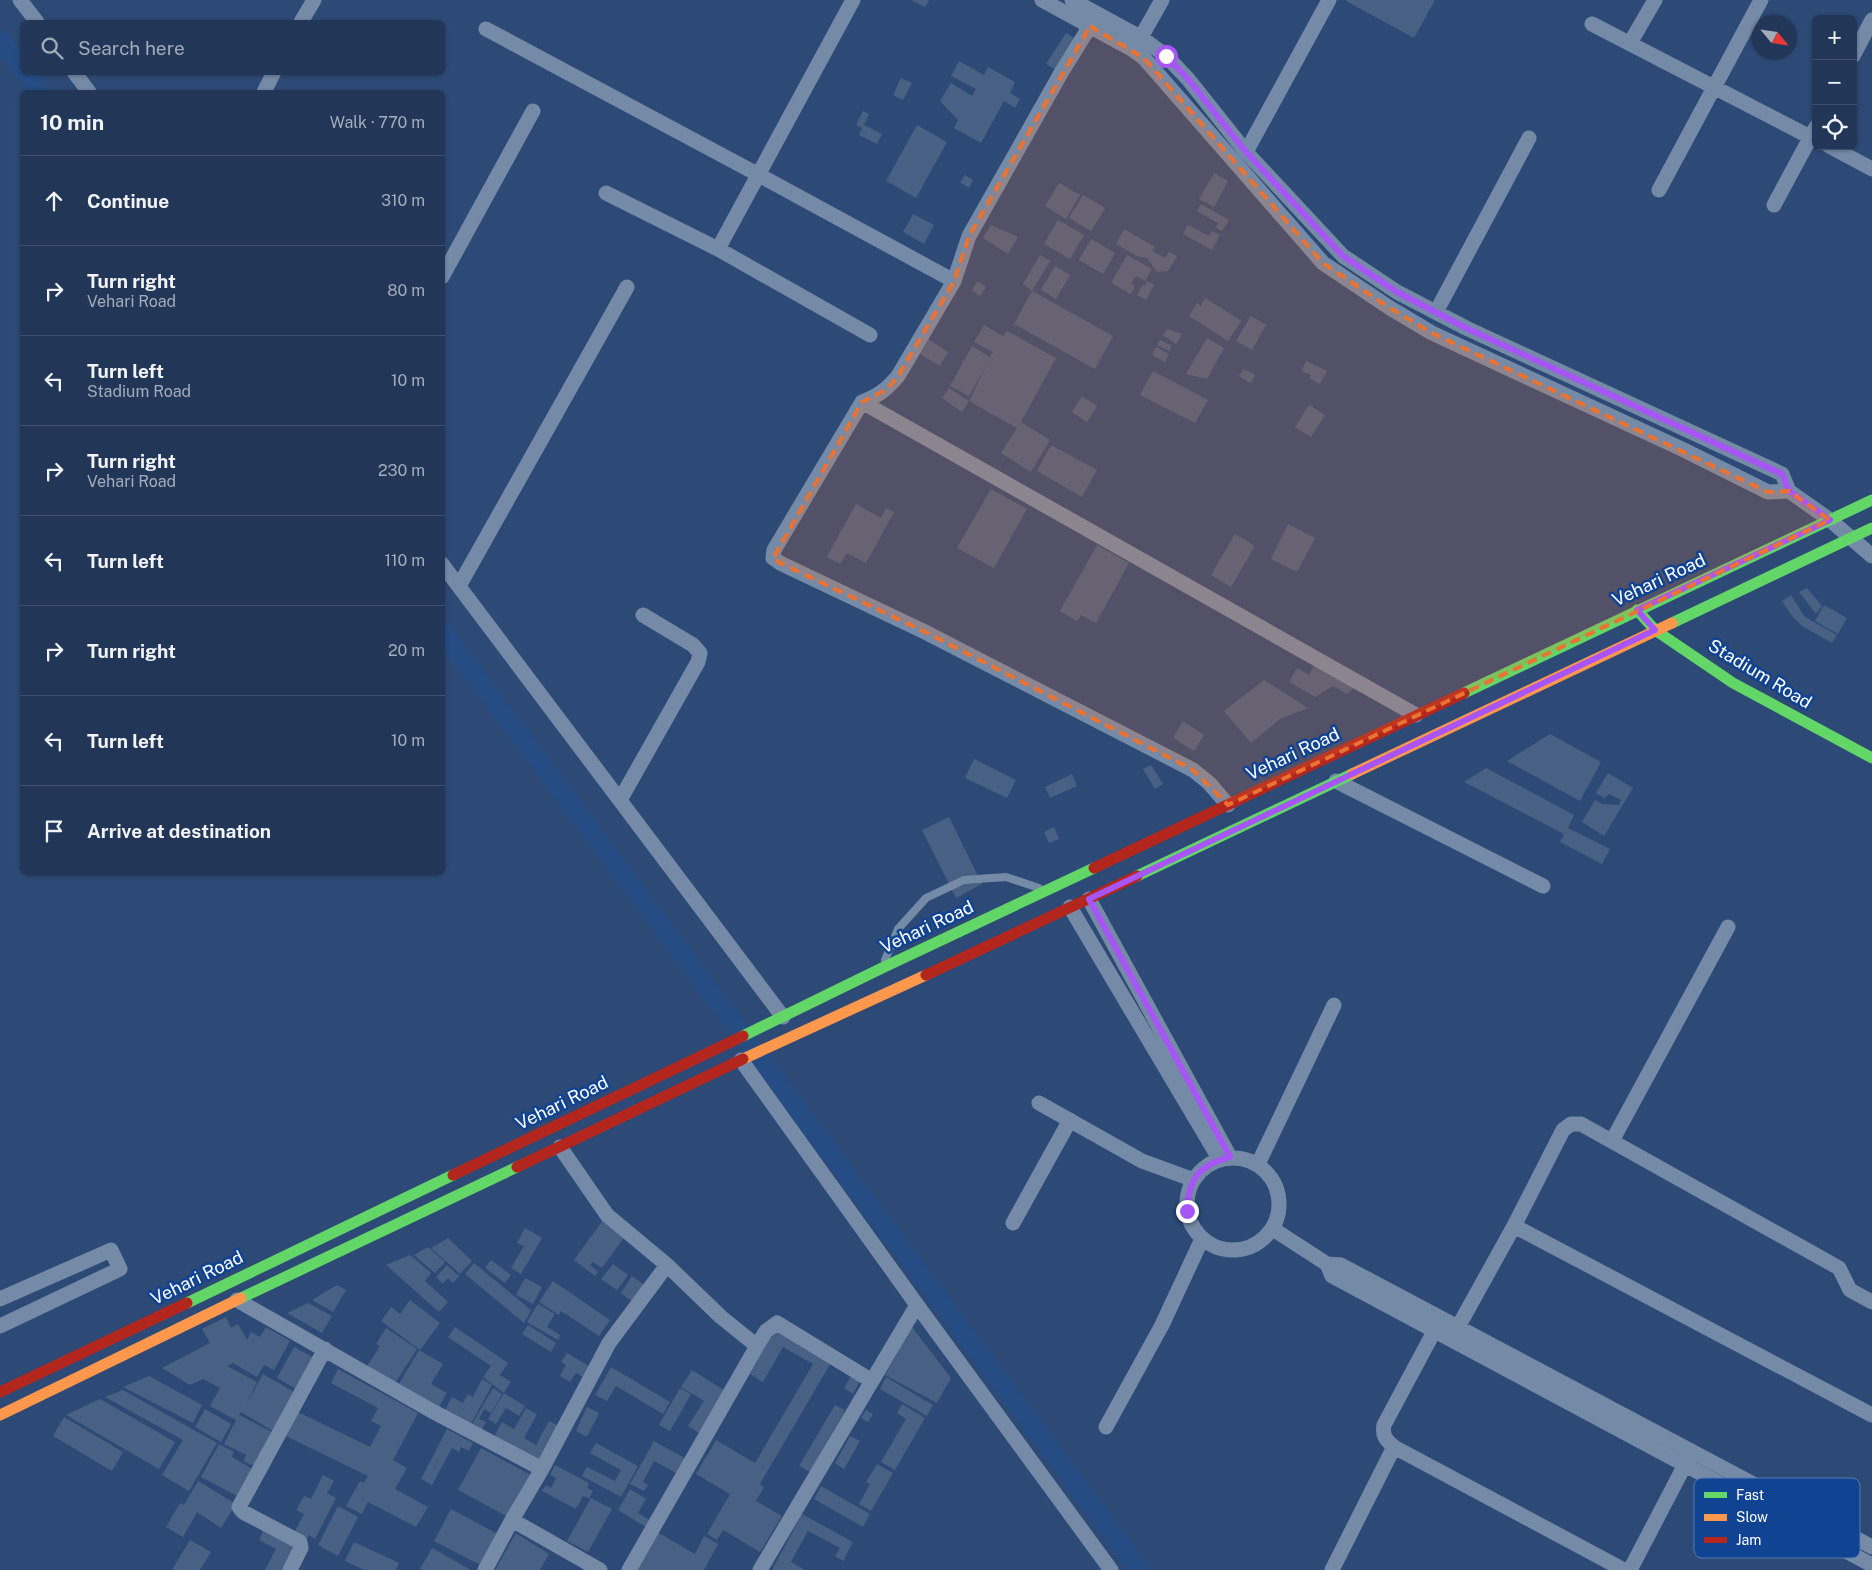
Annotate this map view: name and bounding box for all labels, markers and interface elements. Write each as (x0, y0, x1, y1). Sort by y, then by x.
north arrow (1752, 15, 1797, 60)
map controls (1812, 15, 1857, 150)
button: + (1812, 15, 1857, 60)
search box (20, 20, 445, 75)
icon: search (38, 34, 66, 62)
text: Search here (78, 37, 185, 59)
route start (1155, 45, 1178, 68)
button: − (1812, 60, 1857, 105)
button: locate (1812, 105, 1857, 150)
text: 10 min (40, 110, 104, 135)
text: Walk · 770 m (330, 113, 425, 132)
icon: ahead (40, 187, 68, 215)
text: Continue (87, 190, 169, 212)
text: 310 m (381, 191, 425, 210)
text: Turn right (87, 270, 176, 292)
icon: right (40, 277, 68, 305)
text: 80 m (387, 281, 425, 300)
text: Vehari Road (87, 292, 176, 311)
text: Turn left (87, 360, 164, 382)
icon: left (40, 367, 68, 395)
text: 10 m (391, 371, 425, 390)
text: Stadium Road (87, 382, 191, 401)
text: Turn right (87, 450, 176, 472)
icon: right (40, 457, 68, 485)
text: 230 m (378, 461, 425, 480)
text: Vehari Road (87, 472, 176, 491)
icon: left (40, 547, 68, 575)
street label: Vehari Road (1609, 549, 1709, 610)
text: Turn left (87, 550, 164, 572)
text: 110 m (384, 551, 425, 570)
street label: Stadium Road (1705, 634, 1816, 713)
icon: right (40, 637, 68, 665)
text: Turn right (87, 640, 176, 662)
text: 20 m (388, 641, 425, 660)
street label: Vehari Road (1243, 723, 1343, 784)
icon: left (40, 727, 68, 755)
text: Turn left (87, 730, 164, 752)
text: 10 m (391, 731, 425, 750)
icon: arrive (40, 817, 68, 845)
text: Arrive at destination (87, 820, 271, 842)
street label: Vehari Road (877, 896, 977, 957)
street label: Vehari Road (512, 1071, 611, 1134)
route end (1176, 1200, 1199, 1223)
street label: Vehari Road (147, 1246, 246, 1309)
legend (1694, 1478, 1860, 1558)
text: Fast (1736, 1487, 1764, 1503)
text: Slow (1736, 1509, 1768, 1525)
text: Jam (1736, 1532, 1761, 1548)

